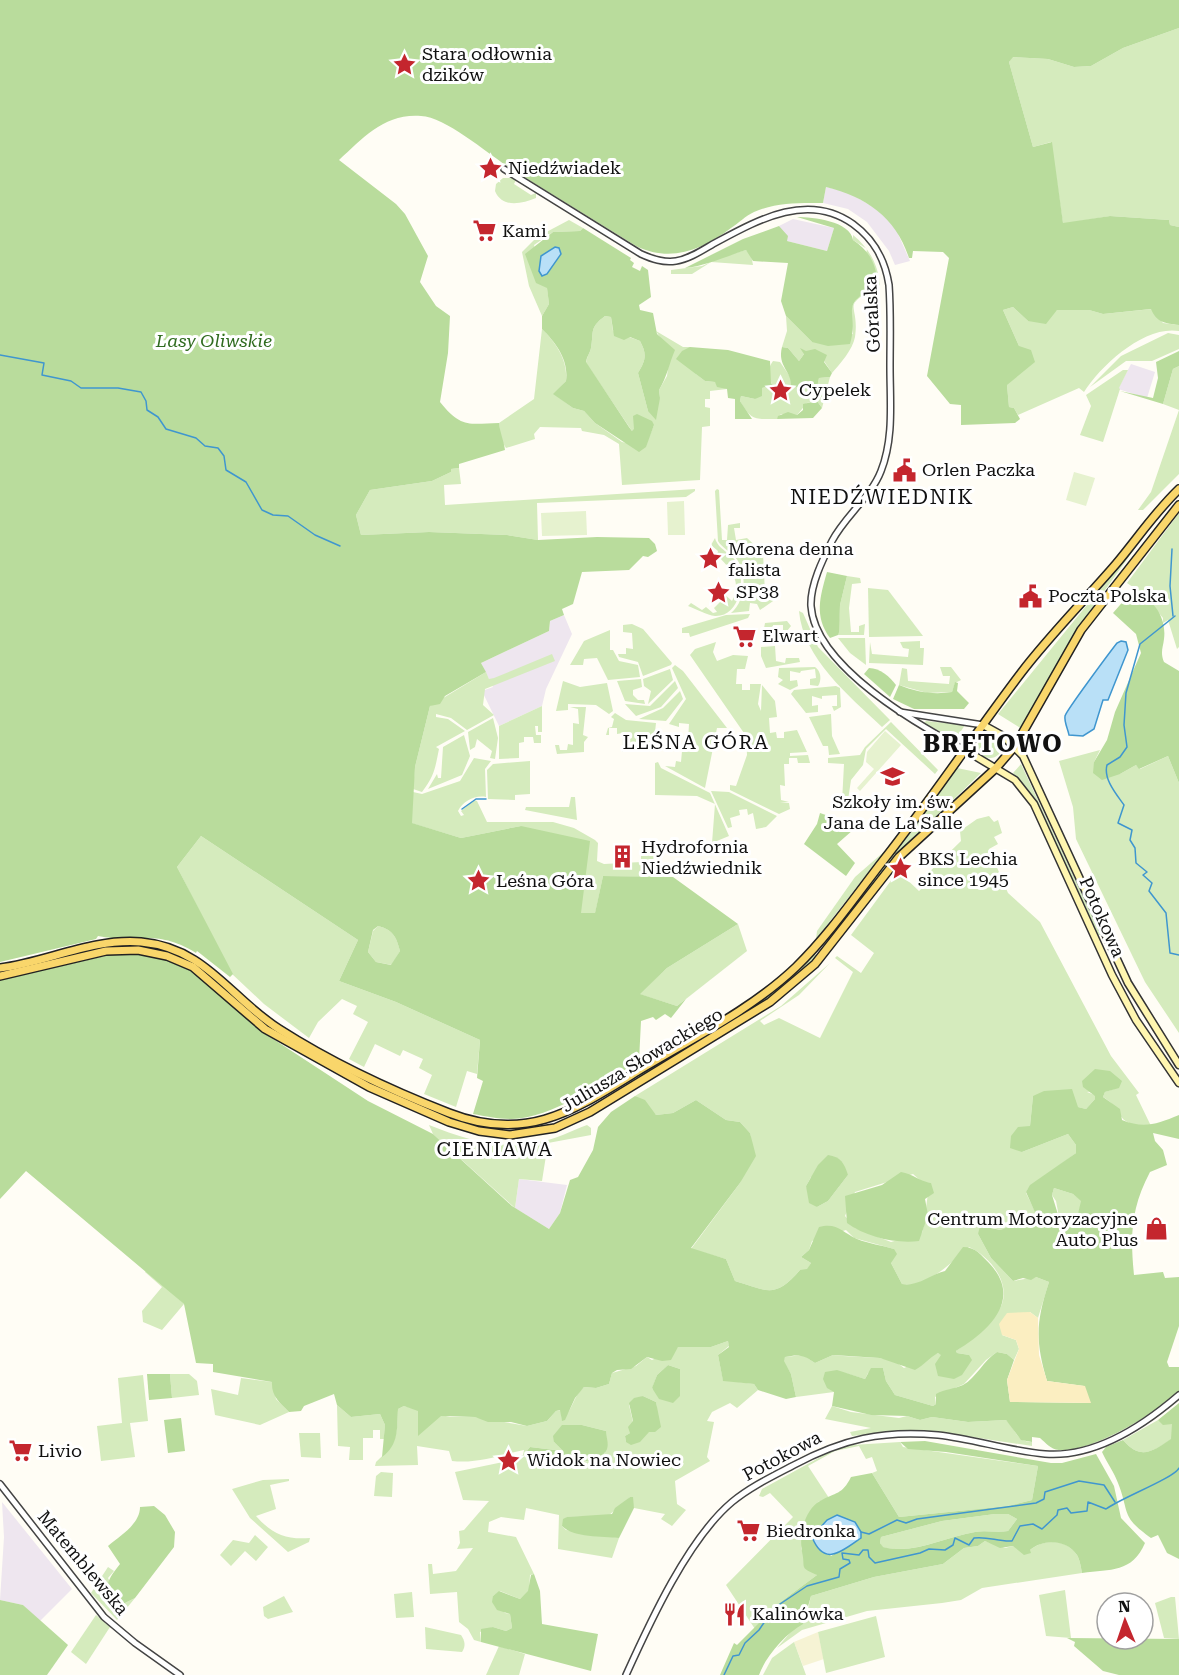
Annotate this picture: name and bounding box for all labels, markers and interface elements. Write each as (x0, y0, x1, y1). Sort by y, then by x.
place label: Stara odłownia dzików (422, 43, 552, 85)
place icon: Stara odłownia dzików (391, 51, 417, 77)
place icon: Niedźwiadek (477, 155, 503, 181)
place label: Niedźwiadek (508, 157, 621, 178)
supermarket icon: Kami (471, 218, 497, 244)
place label: Kami (502, 220, 547, 241)
street label: Góralska (859, 275, 884, 353)
park label: Lasy Oliwskie (155, 330, 272, 351)
place icon: Cypelek (768, 377, 794, 403)
place label: Cypelek (799, 379, 871, 400)
public building icon: Orlen Paczka (891, 457, 917, 483)
place label: Orlen Paczka (922, 459, 1035, 480)
district label: NIEDŹWIEDNIK (790, 484, 974, 509)
place label: Morena denna falista (728, 538, 854, 580)
place icon: Morena denna falista (697, 546, 723, 572)
place icon: SP38 (705, 579, 731, 605)
place label: SP38 (736, 581, 779, 602)
public building icon: Poczta Polska (1017, 583, 1043, 609)
place label: Poczta Polska (1048, 585, 1167, 606)
supermarket icon: Elwart (731, 623, 757, 649)
place label: Elwart (762, 625, 818, 646)
district label: LEŚNA GÓRA (622, 730, 770, 754)
district label: BRĘTOWO (923, 730, 1063, 758)
school or university icon: Szkoły im. św. Jana de La Salle (880, 763, 906, 789)
place label: Szkoły im. św. Jana de La Salle (823, 791, 963, 833)
place label: Hydrofornia Niedźwiednik (641, 836, 762, 878)
building icon: Hydrofornia Niedźwiednik (610, 844, 636, 870)
place label: BKS Lechia since 1945 (918, 848, 1018, 890)
place icon: BKS Lechia since 1945 (887, 856, 913, 882)
place icon: Leśna Góra (465, 868, 491, 894)
place label: Leśna Góra (496, 870, 594, 891)
street label: Potokowa (1075, 873, 1130, 960)
street label: Juliusza Słowackiego (557, 1003, 726, 1116)
district label: CIENIAWA (437, 1137, 553, 1161)
place label: Centrum Motoryzacyjne Auto Plus (927, 1208, 1138, 1250)
shop icon: Centrum Motoryzacyjne Auto Plus (1143, 1216, 1169, 1242)
street label: Potokowa (739, 1426, 825, 1485)
supermarket icon: Livio (7, 1438, 33, 1464)
place label: Livio (38, 1440, 82, 1461)
place icon: Widok na Nowiec (496, 1447, 522, 1473)
place label: Widok na Nowiec (527, 1449, 681, 1470)
street label: Matemblewska (34, 1506, 133, 1619)
supermarket icon: Biedronka (735, 1518, 761, 1544)
place label: Biedronka (766, 1520, 856, 1541)
north arrow (1095, 1591, 1155, 1651)
text: N (1118, 1597, 1131, 1616)
restaurant icon: Kalinówka (721, 1601, 747, 1627)
place label: Kalinówka (752, 1603, 844, 1624)

